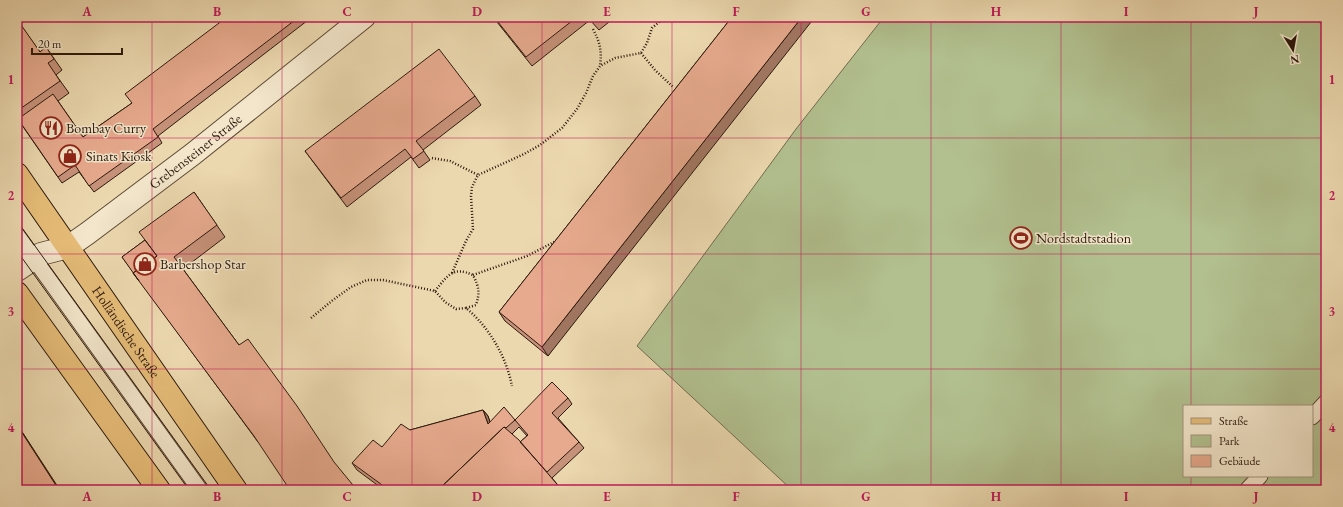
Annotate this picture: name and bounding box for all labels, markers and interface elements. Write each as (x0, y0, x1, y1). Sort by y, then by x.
text: A (81, 3, 92, 20)
text: B (213, 3, 221, 20)
text: C (342, 3, 352, 20)
text: D (472, 3, 482, 20)
text: E (603, 3, 611, 20)
text: F (732, 3, 740, 20)
text: G (861, 3, 871, 20)
text: H (991, 3, 1002, 20)
text: I (1124, 3, 1129, 20)
text: J (1252, 3, 1259, 20)
scale bar (32, 30, 122, 56)
north arrow (1273, 30, 1313, 70)
text: 20 m (38, 36, 62, 52)
text: N (1289, 52, 1301, 68)
text: 1 (8, 71, 15, 88)
text: 1 (1329, 71, 1336, 88)
street label: Grebensteiner Straße (145, 109, 246, 193)
restaurant icon: Bombay Curry (38, 115, 64, 141)
place label: Bombay Curry (66, 119, 147, 137)
shop icon: Sinats Kiosk (57, 143, 83, 169)
place label: Sinats Kiosk (86, 147, 152, 165)
text: 2 (8, 187, 15, 204)
text: 2 (1329, 187, 1336, 204)
sports icon: Nordstadtstadion (1008, 225, 1034, 251)
place label: Nordstadtstadion (1036, 229, 1132, 247)
shop icon: Barbershop Star (132, 251, 158, 277)
place label: Barbershop Star (160, 255, 246, 273)
street label: Holländische Straße (88, 282, 165, 382)
text: 3 (8, 303, 15, 320)
text: 3 (1329, 303, 1336, 320)
legend (1183, 405, 1313, 477)
text: Straße (1219, 413, 1248, 429)
text: 4 (8, 419, 15, 436)
text: 4 (1329, 419, 1336, 436)
text: Park (1219, 433, 1240, 449)
text: Gebäude (1219, 453, 1261, 469)
text: A (81, 488, 92, 505)
text: B (213, 488, 221, 505)
text: C (342, 488, 352, 505)
text: D (472, 488, 482, 505)
text: E (603, 488, 611, 505)
text: F (732, 488, 740, 505)
text: G (861, 488, 871, 505)
text: H (991, 488, 1002, 505)
text: I (1124, 488, 1129, 505)
text: J (1252, 488, 1259, 505)

